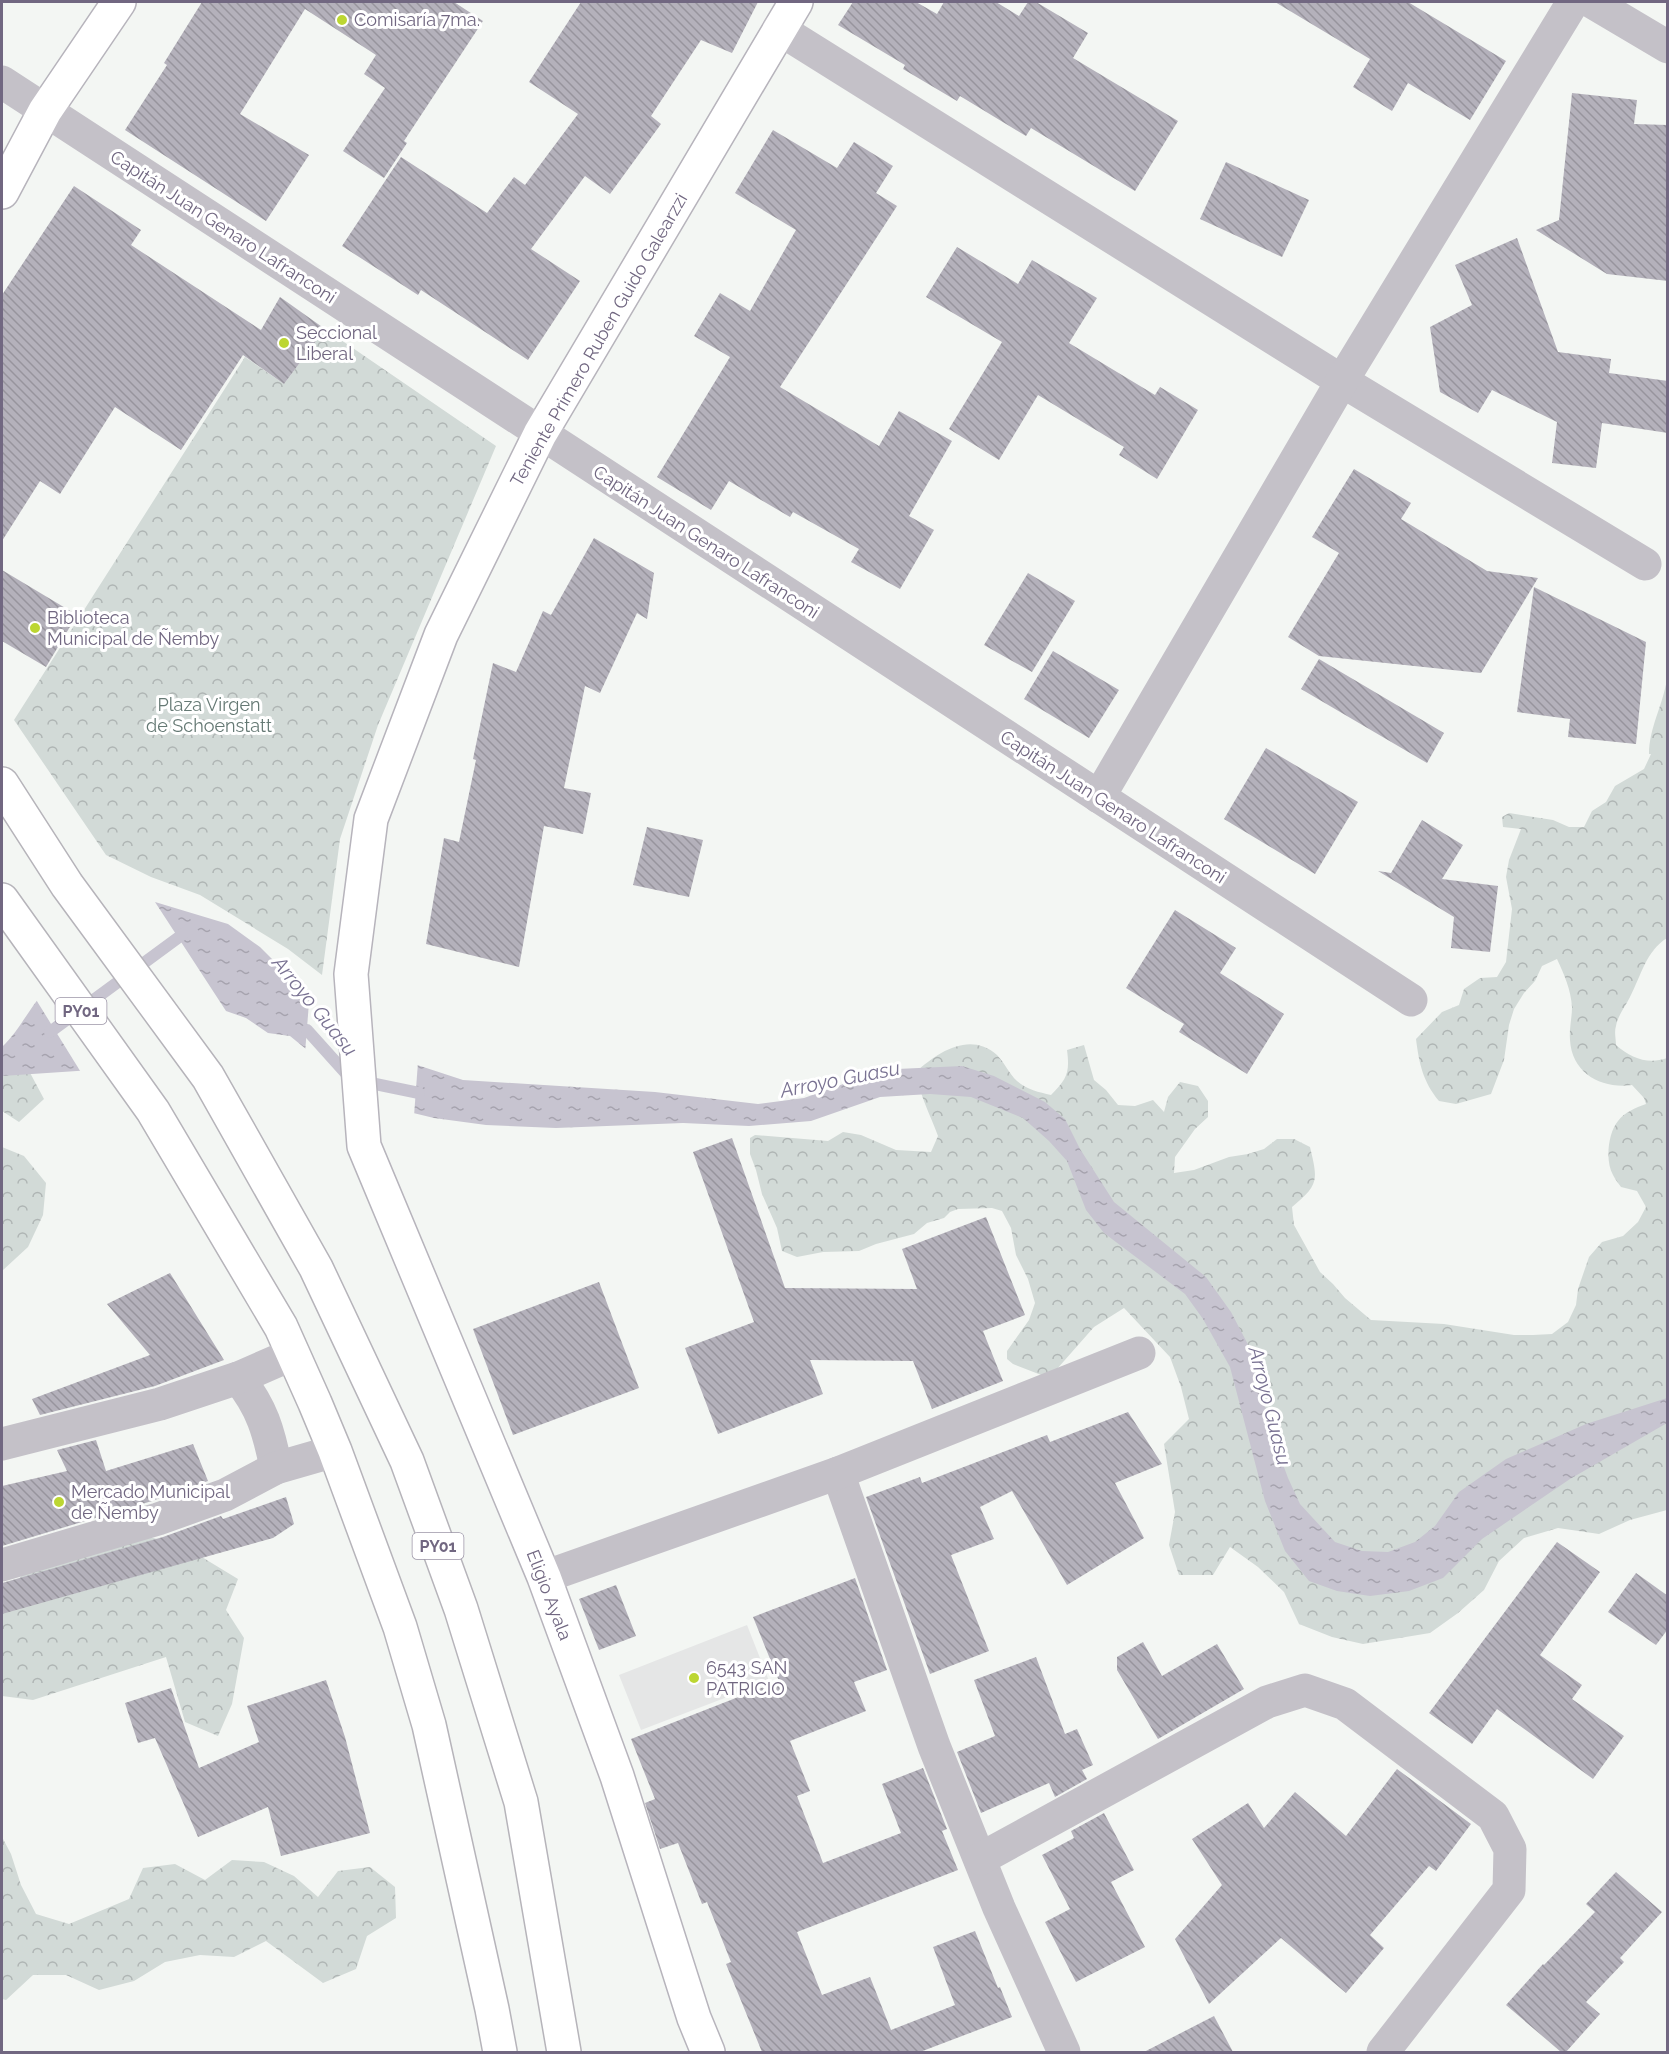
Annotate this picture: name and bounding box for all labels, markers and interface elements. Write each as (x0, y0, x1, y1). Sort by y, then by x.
place label: Comisaría 7ma. (354, 9, 480, 30)
marker: Comisaría 7ma. (335, 13, 349, 27)
street label: Capitán Juan Genaro Lafranconi (107, 146, 340, 307)
street label: Teniente Primero Ruben Guido Galearzzi (506, 190, 691, 490)
place label: Seccional Liberal (296, 322, 377, 364)
marker: Seccional Liberal (277, 336, 291, 350)
street label: Capitán Juan Genaro Lafranconi (590, 461, 823, 622)
place label: Biblioteca Municipal de Ñemby (47, 607, 220, 649)
marker: Biblioteca Municipal de Ñemby (28, 621, 42, 635)
park label: Plaza Virgen de Schoenstatt (146, 694, 272, 736)
street label: Capitán Juan Genaro Lafranconi (997, 726, 1230, 887)
water label: Arroyo Guasu (267, 950, 363, 1061)
road number: PY01 (56, 998, 106, 1024)
water label: Arroyo Guasu (777, 1056, 902, 1103)
water label: Arroyo Guasu (1243, 1343, 1296, 1468)
place label: Mercado Municipal de Ñemby (71, 1481, 230, 1523)
marker: Mercado Municipal de Ñemby (52, 1495, 66, 1509)
road number: PY01 (412, 1533, 464, 1559)
street label: Eligio Ayala (523, 1547, 576, 1643)
place label: 6543 SAN PATRICIO (706, 1657, 787, 1699)
marker: 6543 SAN PATRICIO (687, 1671, 701, 1685)

